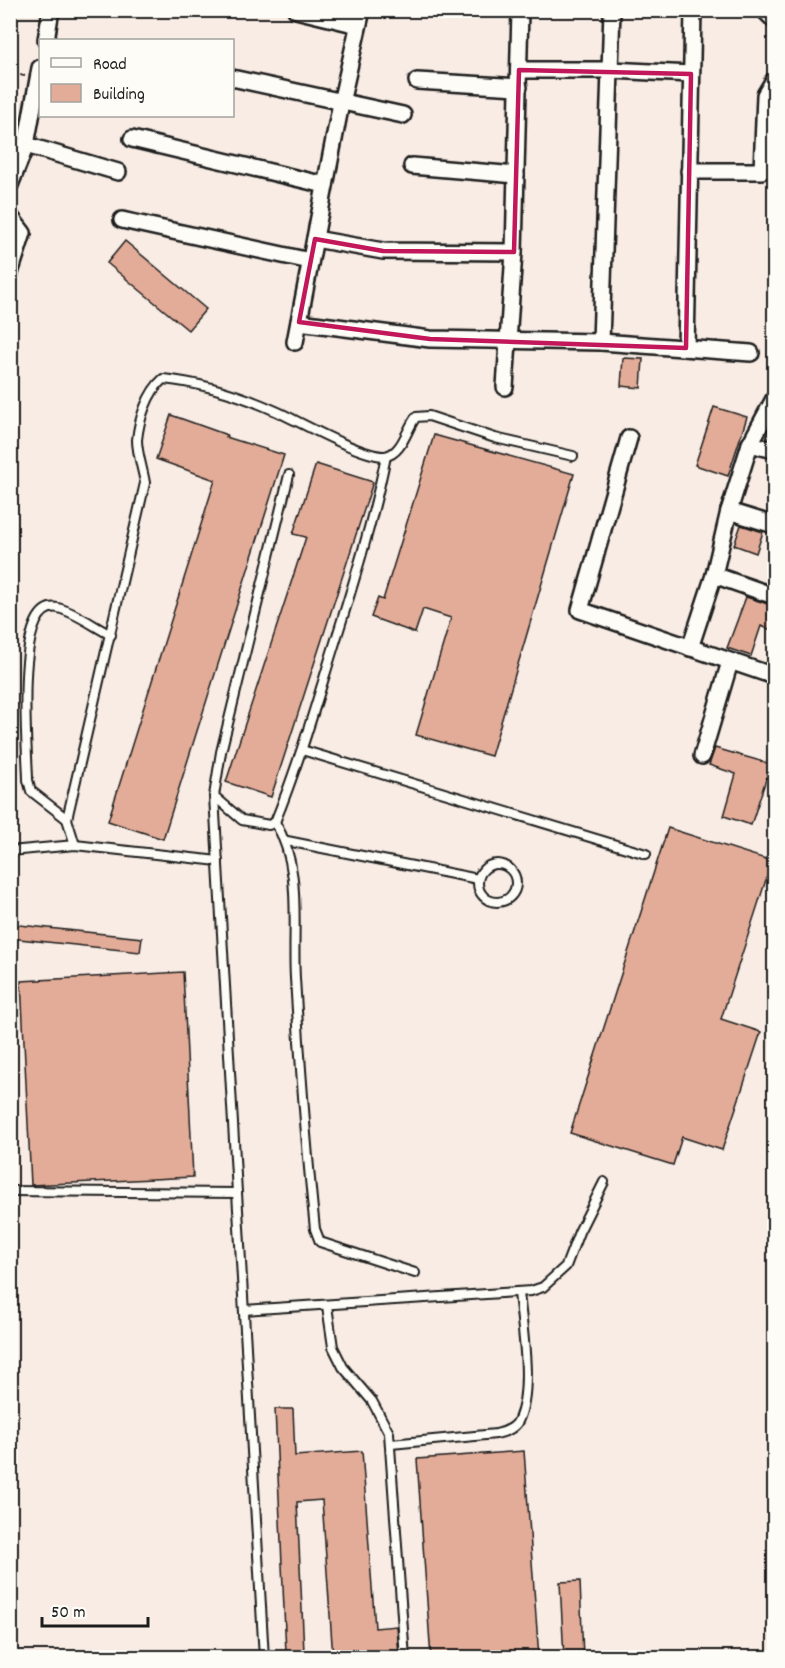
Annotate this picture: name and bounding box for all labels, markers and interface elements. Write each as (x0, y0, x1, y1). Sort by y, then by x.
legend (39, 39, 234, 117)
text: Road (93, 53, 127, 78)
text: Building (93, 83, 145, 108)
scale bar (42, 1590, 148, 1628)
text: 50 m (51, 1601, 86, 1626)

